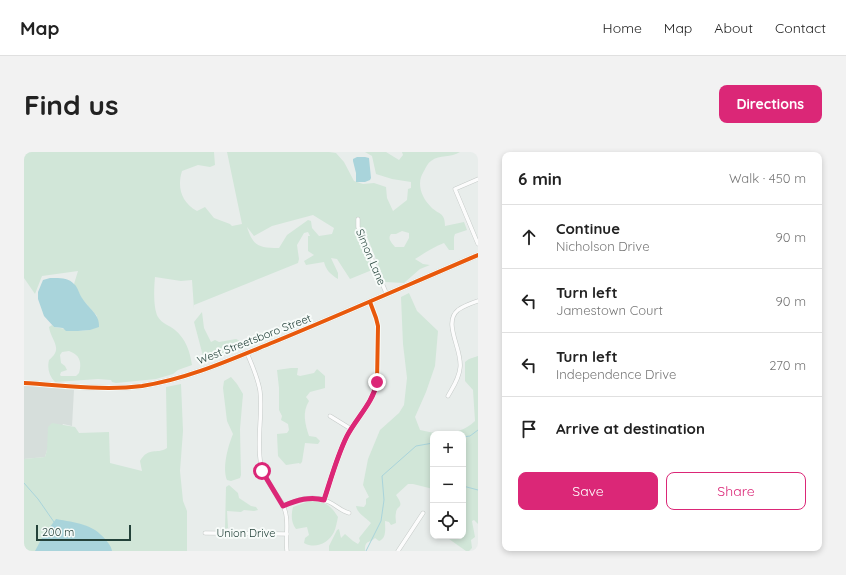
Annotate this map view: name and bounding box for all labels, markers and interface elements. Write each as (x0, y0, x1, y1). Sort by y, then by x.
text: Map (20, 16, 59, 40)
text: Home (603, 19, 642, 37)
text: Map (664, 19, 692, 37)
text: About (714, 19, 753, 37)
text: Contact (775, 19, 826, 37)
button: Directions (719, 85, 822, 123)
text: Find us (24, 87, 118, 122)
text: 6 min (518, 168, 562, 189)
text: Walk · 450 m (729, 170, 806, 186)
text: Continue (556, 219, 620, 238)
icon: ahead (518, 226, 540, 248)
street label: Simon Lane (353, 227, 389, 287)
text: 90 m (776, 229, 806, 245)
text: Nicholson Drive (556, 238, 650, 254)
text: Turn left (556, 283, 618, 302)
icon: left (518, 290, 540, 312)
text: 90 m (776, 293, 806, 309)
text: Jamestown Court (556, 302, 663, 318)
street label: West Streetsboro Street (195, 311, 313, 367)
text: Turn left (556, 347, 618, 366)
icon: left (518, 354, 540, 376)
text: 270 m (769, 357, 806, 373)
text: Independence Drive (556, 366, 676, 382)
route end (368, 373, 386, 391)
icon: arrive (518, 418, 540, 440)
text: Arrive at destination (556, 419, 705, 438)
map controls (430, 431, 466, 539)
button: + (430, 431, 466, 467)
route start (253, 462, 271, 480)
button: − (430, 467, 466, 503)
button: Save (518, 472, 658, 510)
button: Share (666, 472, 806, 510)
button: locate (430, 503, 466, 539)
scale bar (36, 523, 131, 542)
text: 200 m (42, 525, 74, 539)
street label: Union Drive (216, 526, 276, 540)

